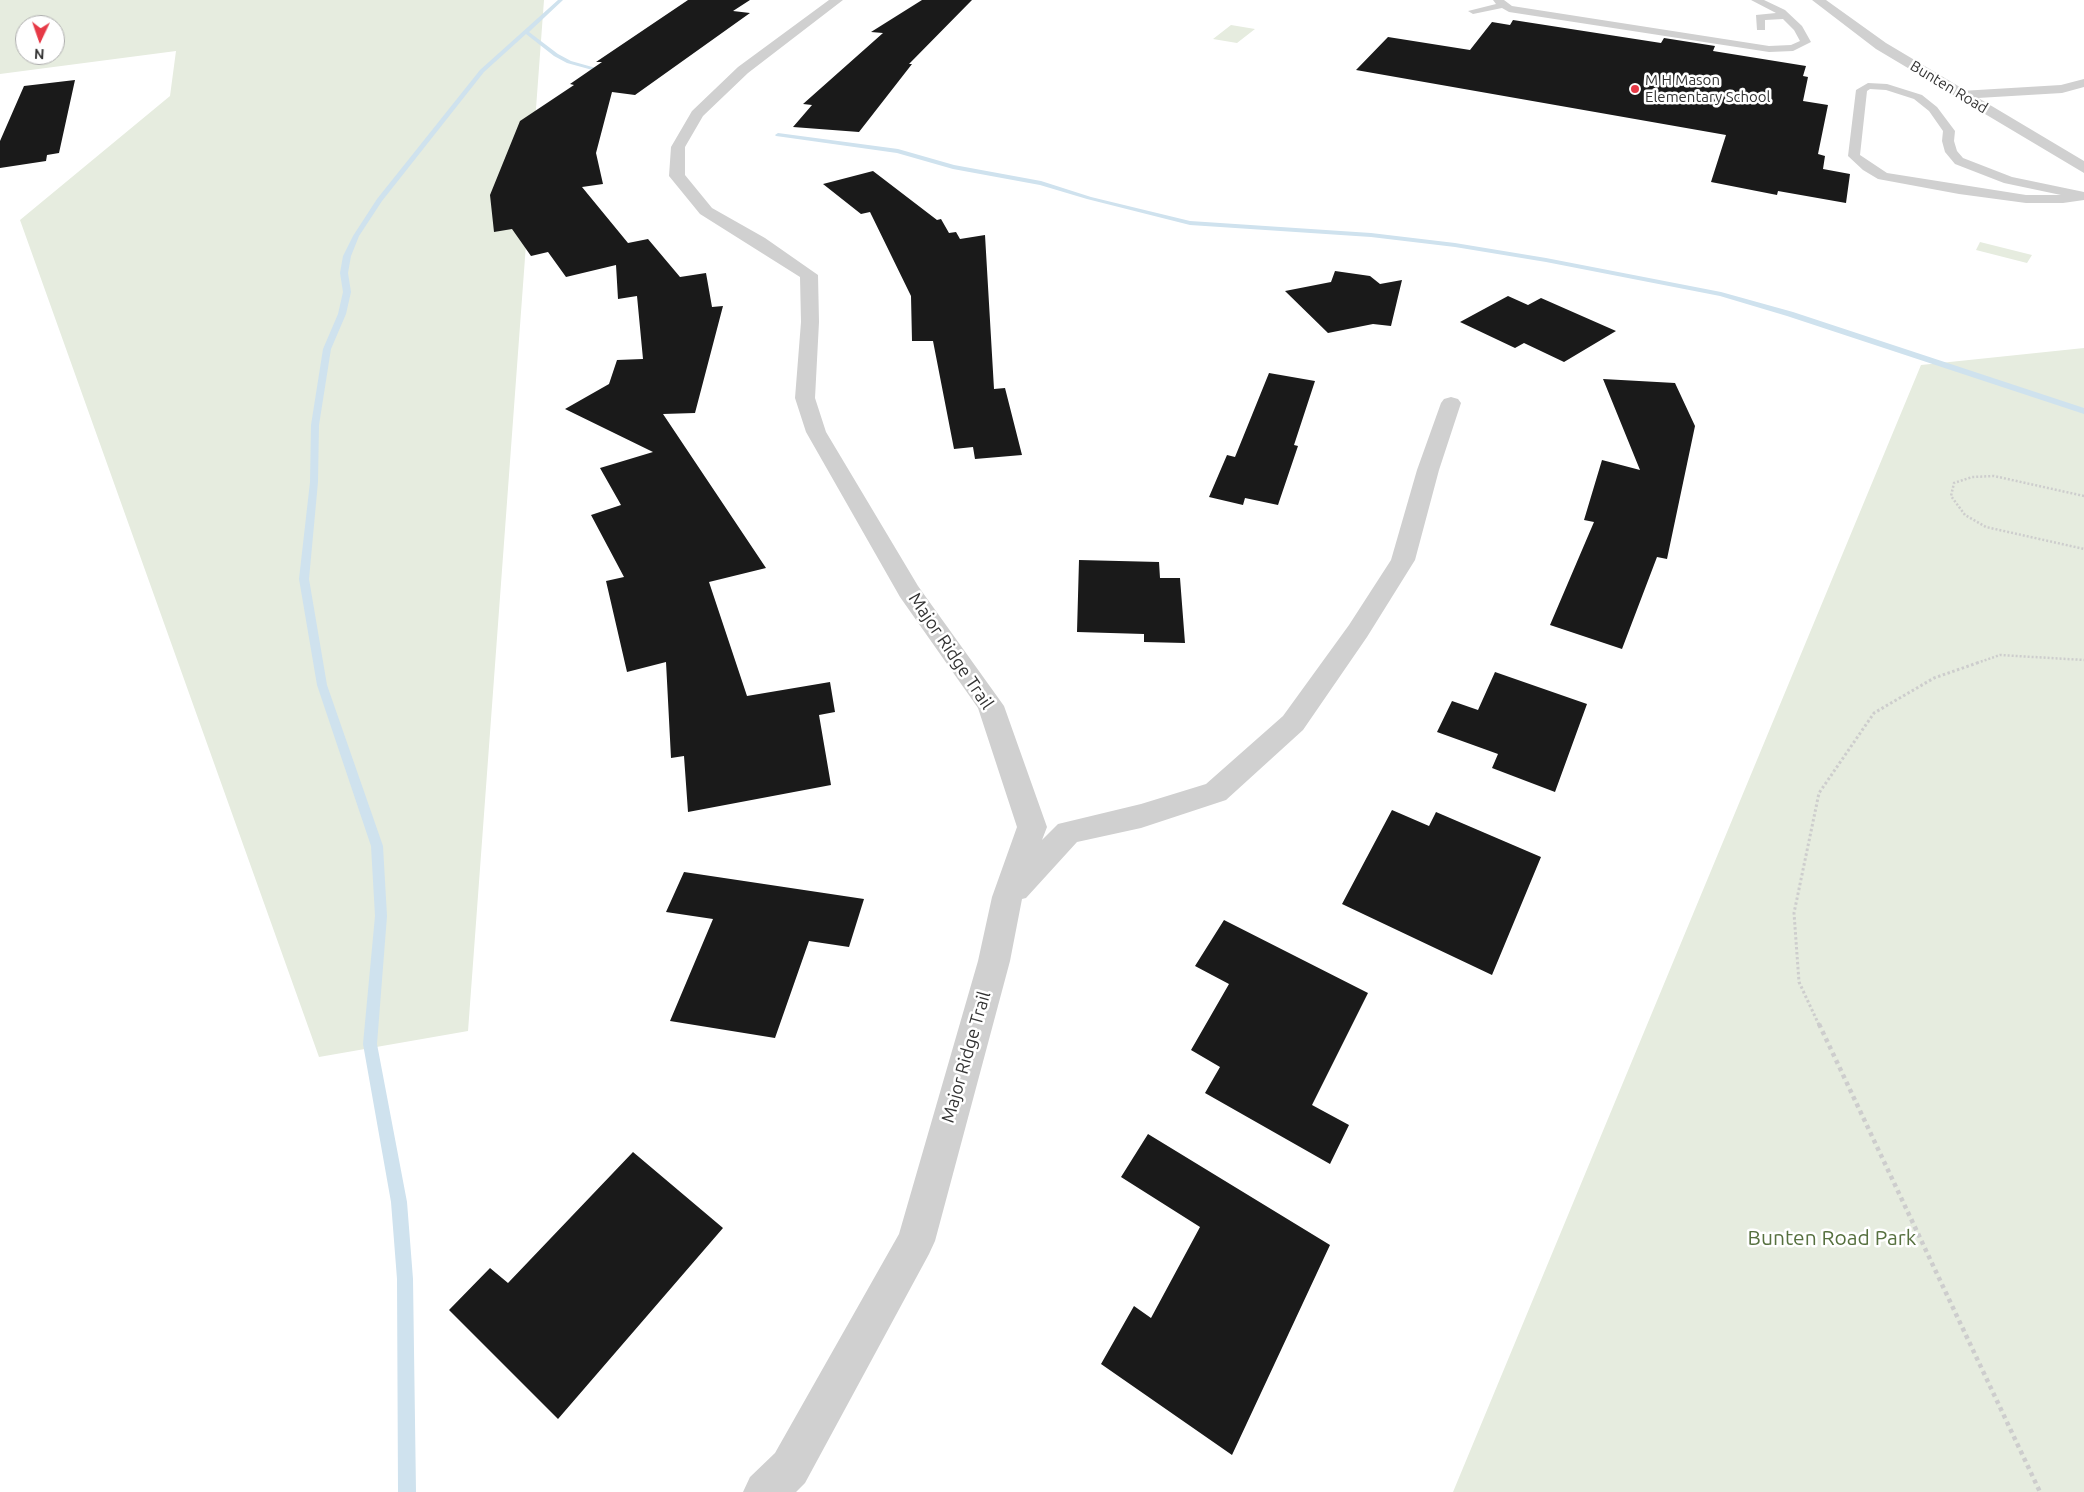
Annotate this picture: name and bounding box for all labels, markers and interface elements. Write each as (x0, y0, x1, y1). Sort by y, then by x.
north arrow (15, 15, 65, 65)
text: N (34, 46, 45, 62)
street label: Bunten Road (1907, 57, 1991, 117)
place label: M H Mason Elementary School (1645, 71, 1771, 106)
marker: M H Mason Elementary School (1629, 83, 1641, 95)
street label: Major Ridge Trail (904, 589, 998, 713)
street label: Major Ridge Trail (937, 989, 995, 1125)
park label: Bunten Road Park (1748, 1225, 1916, 1251)

